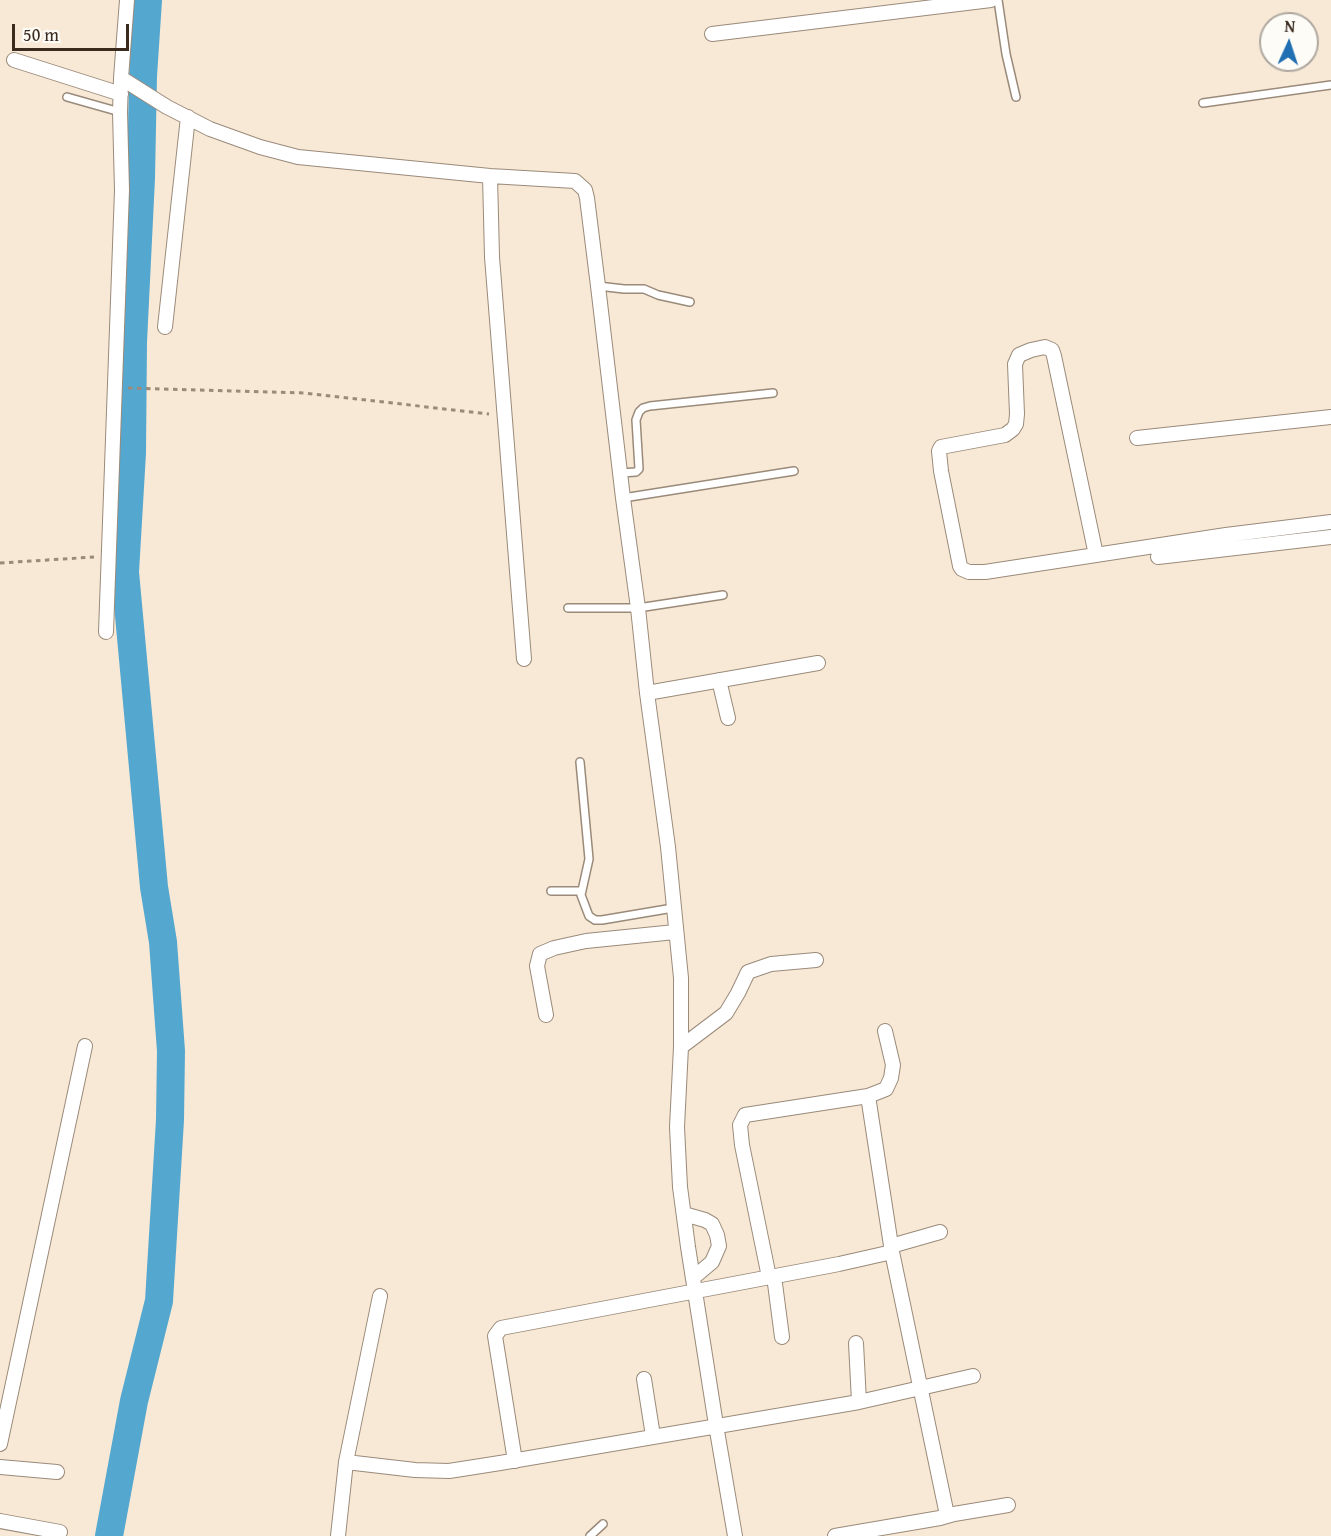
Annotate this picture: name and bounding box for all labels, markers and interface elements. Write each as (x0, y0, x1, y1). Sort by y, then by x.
scale bar (15, 12, 132, 50)
north arrow (1259, 12, 1319, 72)
text: N (1284, 14, 1296, 38)
text: 50 m (23, 21, 59, 48)

